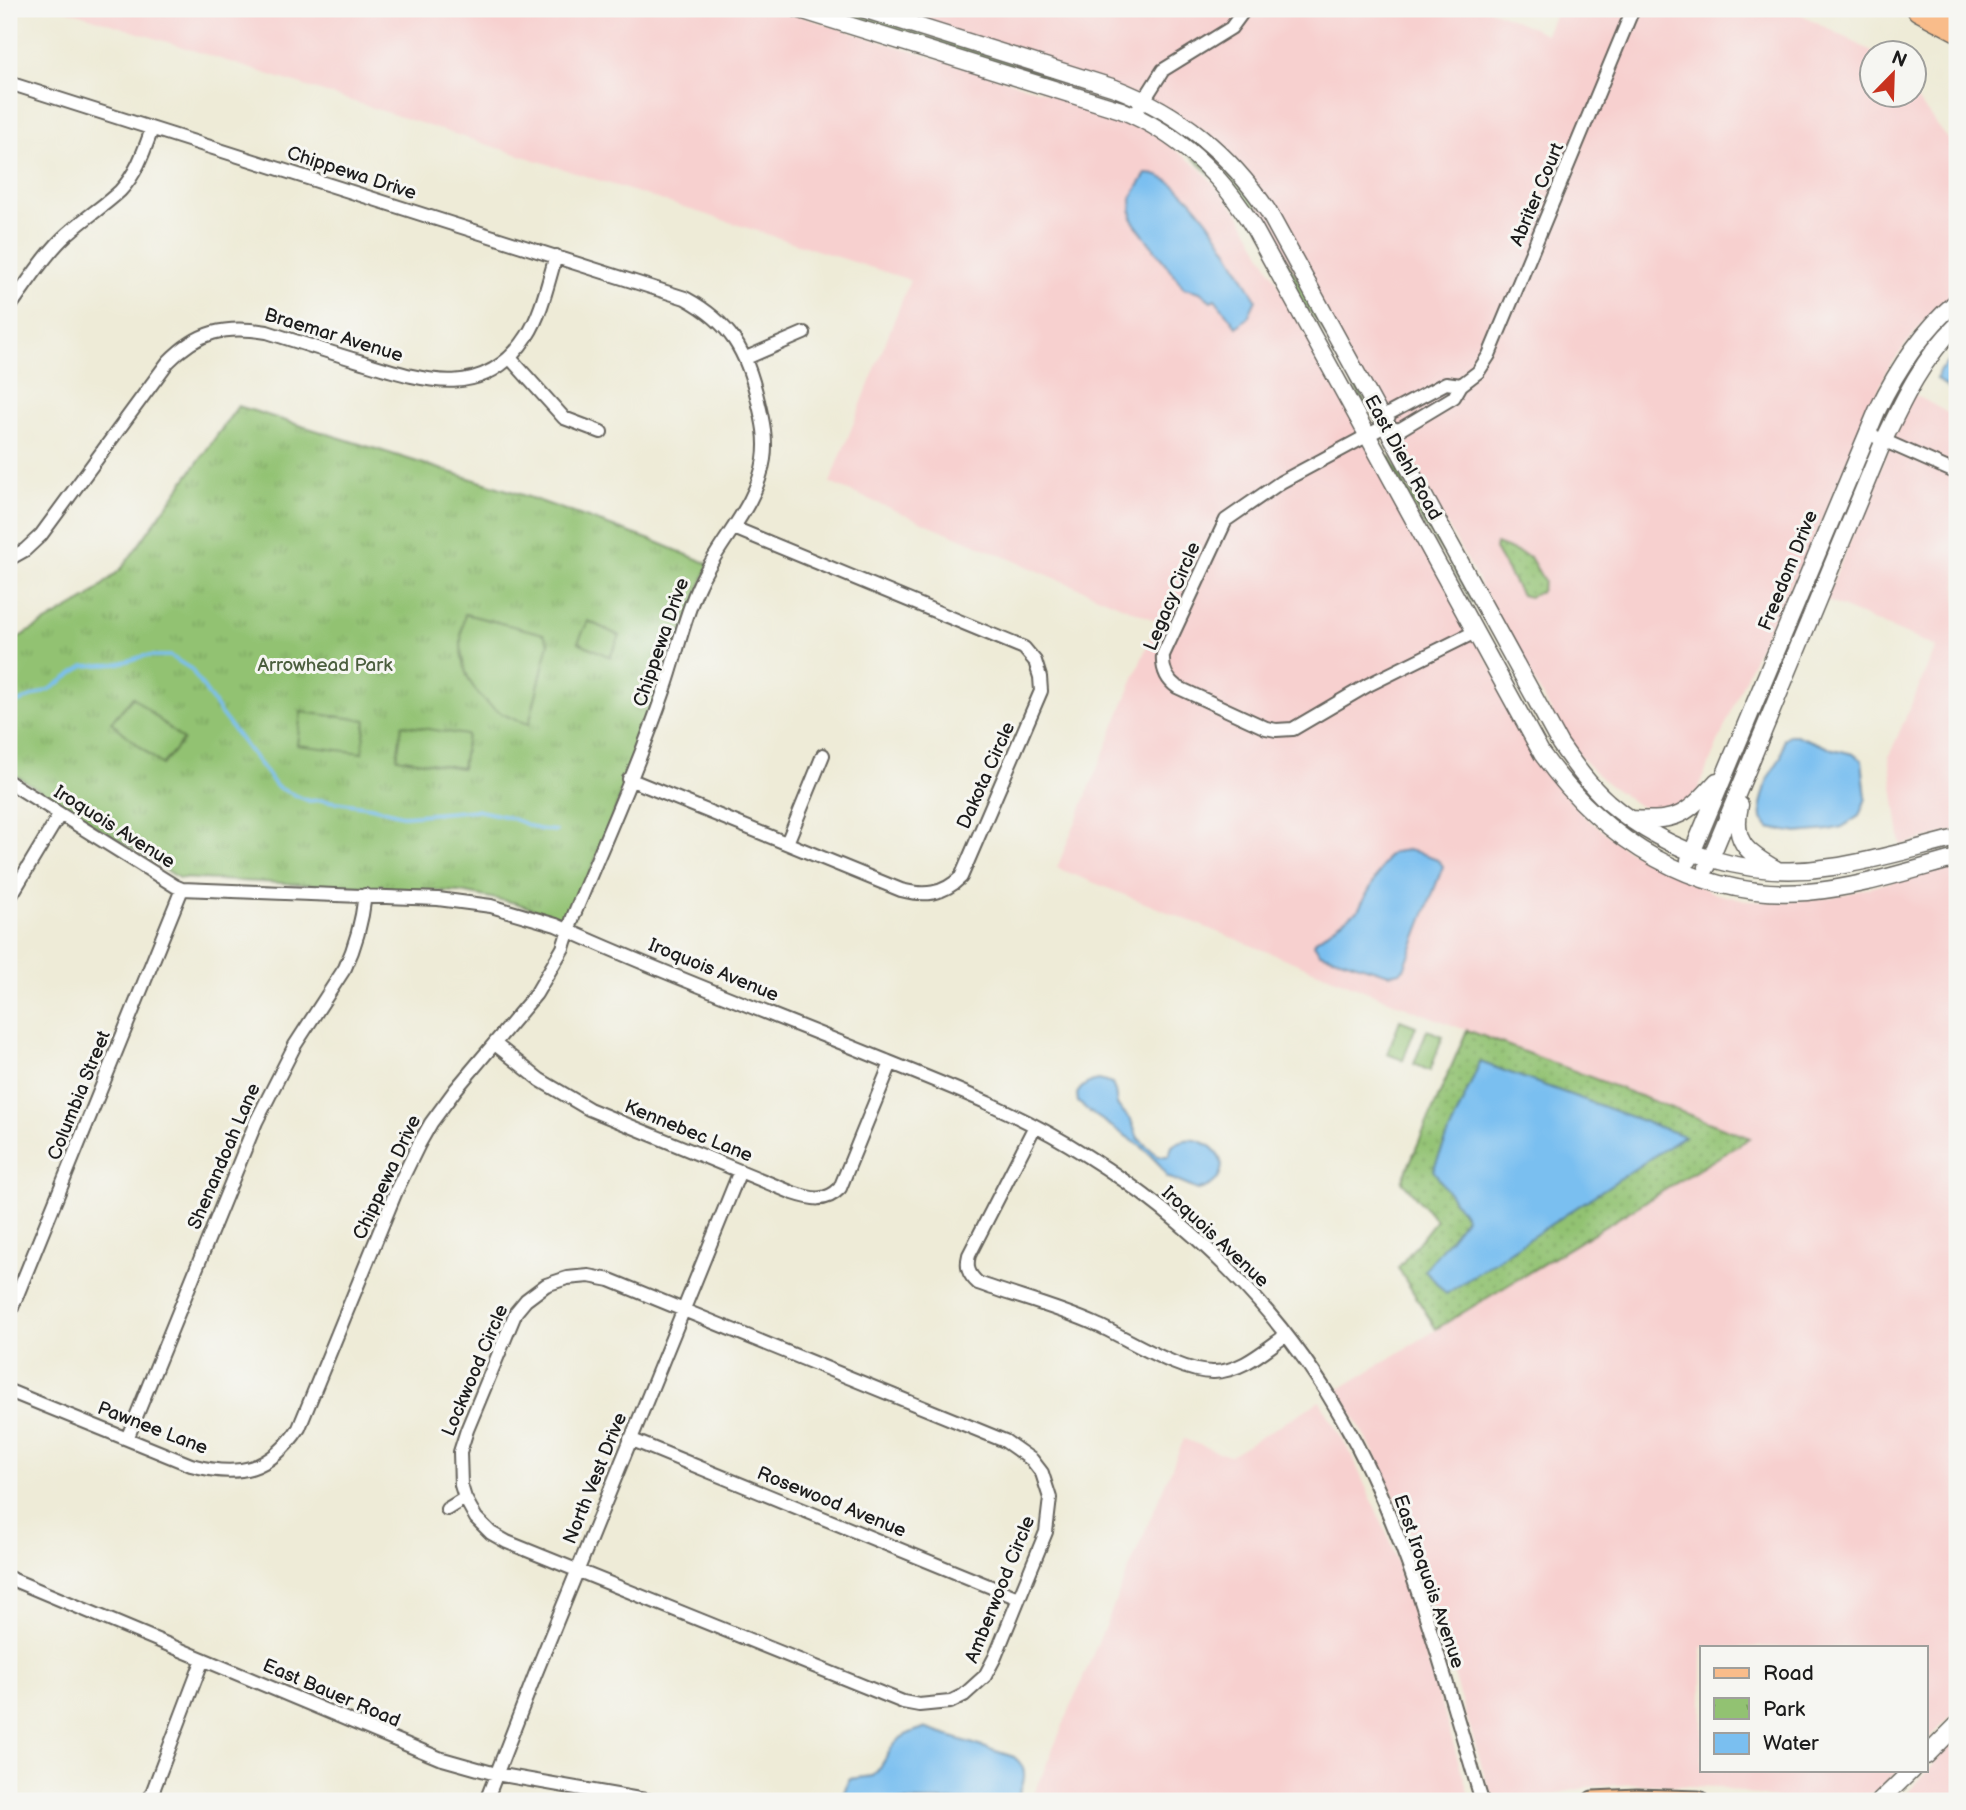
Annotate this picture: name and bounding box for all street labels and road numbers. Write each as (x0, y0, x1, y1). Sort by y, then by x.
street label: Abriter Court (1505, 139, 1569, 250)
street label: Chippewa Drive (284, 142, 419, 205)
street label: Braemar Avenue (261, 303, 406, 367)
street label: East Diehl Road (1359, 391, 1446, 524)
street label: Freedom Drive (1754, 507, 1823, 634)
street label: Legacy Circle (1139, 539, 1206, 654)
street label: Chippewa Drive (629, 575, 694, 710)
street label: Dakota Circle (952, 718, 1020, 833)
street label: Iroquois Avenue (49, 781, 179, 874)
street label: Iroquois Avenue (645, 934, 782, 1007)
street label: Columbia Street (43, 1027, 116, 1164)
street label: Shenandoah Lane (183, 1080, 266, 1233)
street label: Kennebec Lane (621, 1095, 756, 1168)
street label: Chippewa Drive (348, 1112, 426, 1244)
street label: Iroquois Avenue (1157, 1181, 1273, 1293)
street label: Lockwood Circle (437, 1301, 513, 1440)
street label: Pawnee Lane (94, 1397, 211, 1460)
street label: North Vest Drive (559, 1410, 632, 1548)
street label: Rosewood Avenue (753, 1462, 909, 1543)
street label: East Iroquois Avenue (1388, 1492, 1469, 1671)
street label: Amberwood Circle (960, 1513, 1040, 1666)
street label: East Bauer Road (259, 1654, 404, 1733)

